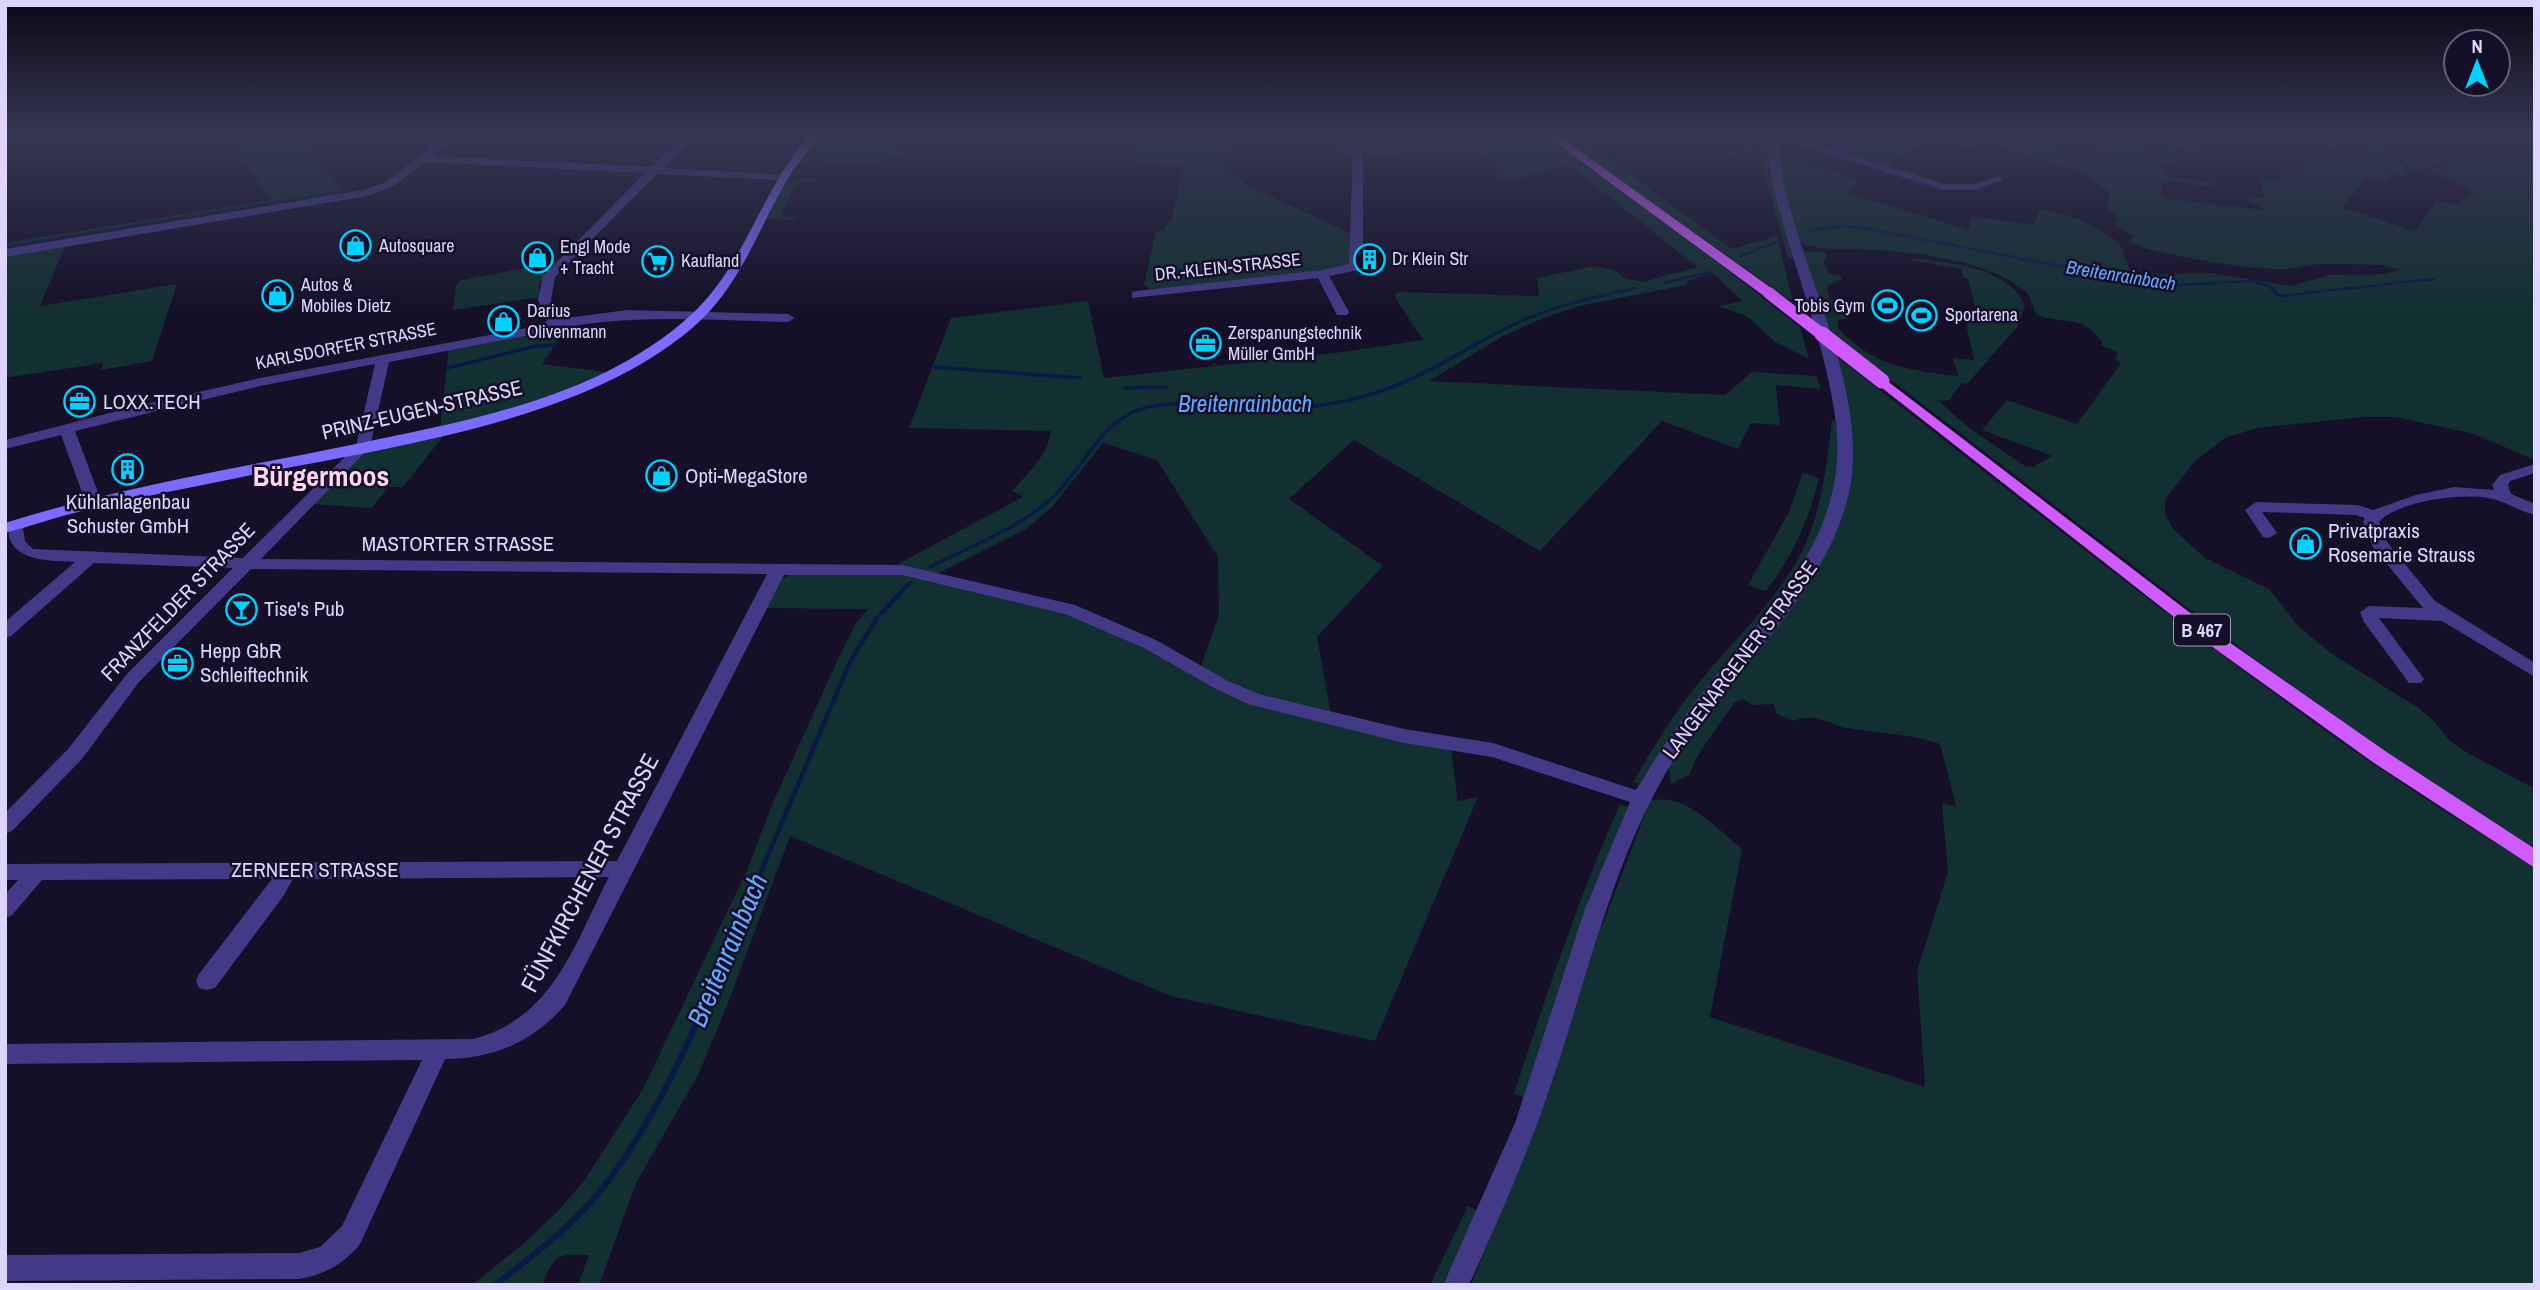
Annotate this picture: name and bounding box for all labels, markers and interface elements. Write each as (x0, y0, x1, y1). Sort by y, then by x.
north arrow (2442, 28, 2512, 98)
text: N (2471, 33, 2483, 59)
shop icon: Autosquare (339, 229, 373, 263)
place label: Autosquare (378, 233, 455, 258)
place label: Engl Mode + Tracht (560, 234, 631, 280)
shop icon: Engl Mode + Tracht (520, 240, 554, 274)
building icon: Dr Klein Str (1352, 242, 1386, 276)
supermarket icon: Kaufland (641, 244, 675, 278)
street label: DR.-KLEIN-STRASSE (1154, 246, 1302, 287)
place label: Dr Klein Str (1392, 246, 1468, 271)
place label: Kaufland (681, 248, 739, 273)
water label: Breitenrainbach (2064, 253, 2178, 297)
place label: Autos & Mobiles Dietz (300, 272, 391, 318)
shop icon: Autos & Mobiles Dietz (261, 278, 295, 312)
sports icon: Tobis Gym (1871, 289, 1905, 323)
place label: Tobis Gym (1794, 293, 1865, 318)
place label: Darius Olivenmann (527, 298, 607, 344)
sports icon: Sportarena (1905, 298, 1939, 332)
place label: Sportarena (1945, 302, 2018, 327)
shop icon: Darius Olivenmann (487, 304, 521, 338)
street label: KARLSDORFER STRASSE (253, 316, 438, 375)
place label: Zerspanungstechnik Müller GmbH (1228, 320, 1362, 366)
office icon: Zerspanungstechnik Müller GmbH (1188, 326, 1222, 360)
street label: PRINZ-EUGEN-STRASSE (319, 372, 525, 447)
office icon: LOXX.TECH (63, 385, 97, 419)
place label: LOXX.TECH (103, 387, 201, 416)
water label: Breitenrainbach (1178, 388, 1312, 419)
building icon: Kühlanlagenbau Schuster GmbH (111, 453, 145, 487)
district label: Bürgermoos (253, 457, 389, 495)
shop icon: Opti-MegaStore (645, 459, 679, 493)
place label: Opti-MegaStore (685, 461, 808, 490)
place label: Kühlanlagenbau Schuster GmbH (66, 487, 190, 540)
street label: FRANZFELDER STRASSE (94, 516, 261, 687)
place label: Privatpraxis Rosemarie Strauss (2328, 516, 2475, 569)
shop icon: Privatpraxis Rosemarie Strauss (2288, 526, 2322, 560)
street label: MASTORTER STRASSE (362, 529, 554, 558)
street label: LANGENARGENER STRASSE (1655, 555, 1824, 765)
bar icon: Tise's Pub (224, 592, 258, 626)
place label: Tise's Pub (264, 594, 344, 623)
road number: B 467 (2174, 614, 2230, 646)
place label: Hepp GbR Schleiftechnik (200, 636, 309, 689)
office icon: Hepp GbR Schleiftechnik (160, 646, 194, 680)
street label: FÜNFKIRCHENER STRASSE (513, 748, 666, 997)
street label: ZERNEER STRASSE (231, 855, 399, 884)
water label: Breitenrainbach (678, 867, 776, 1033)

